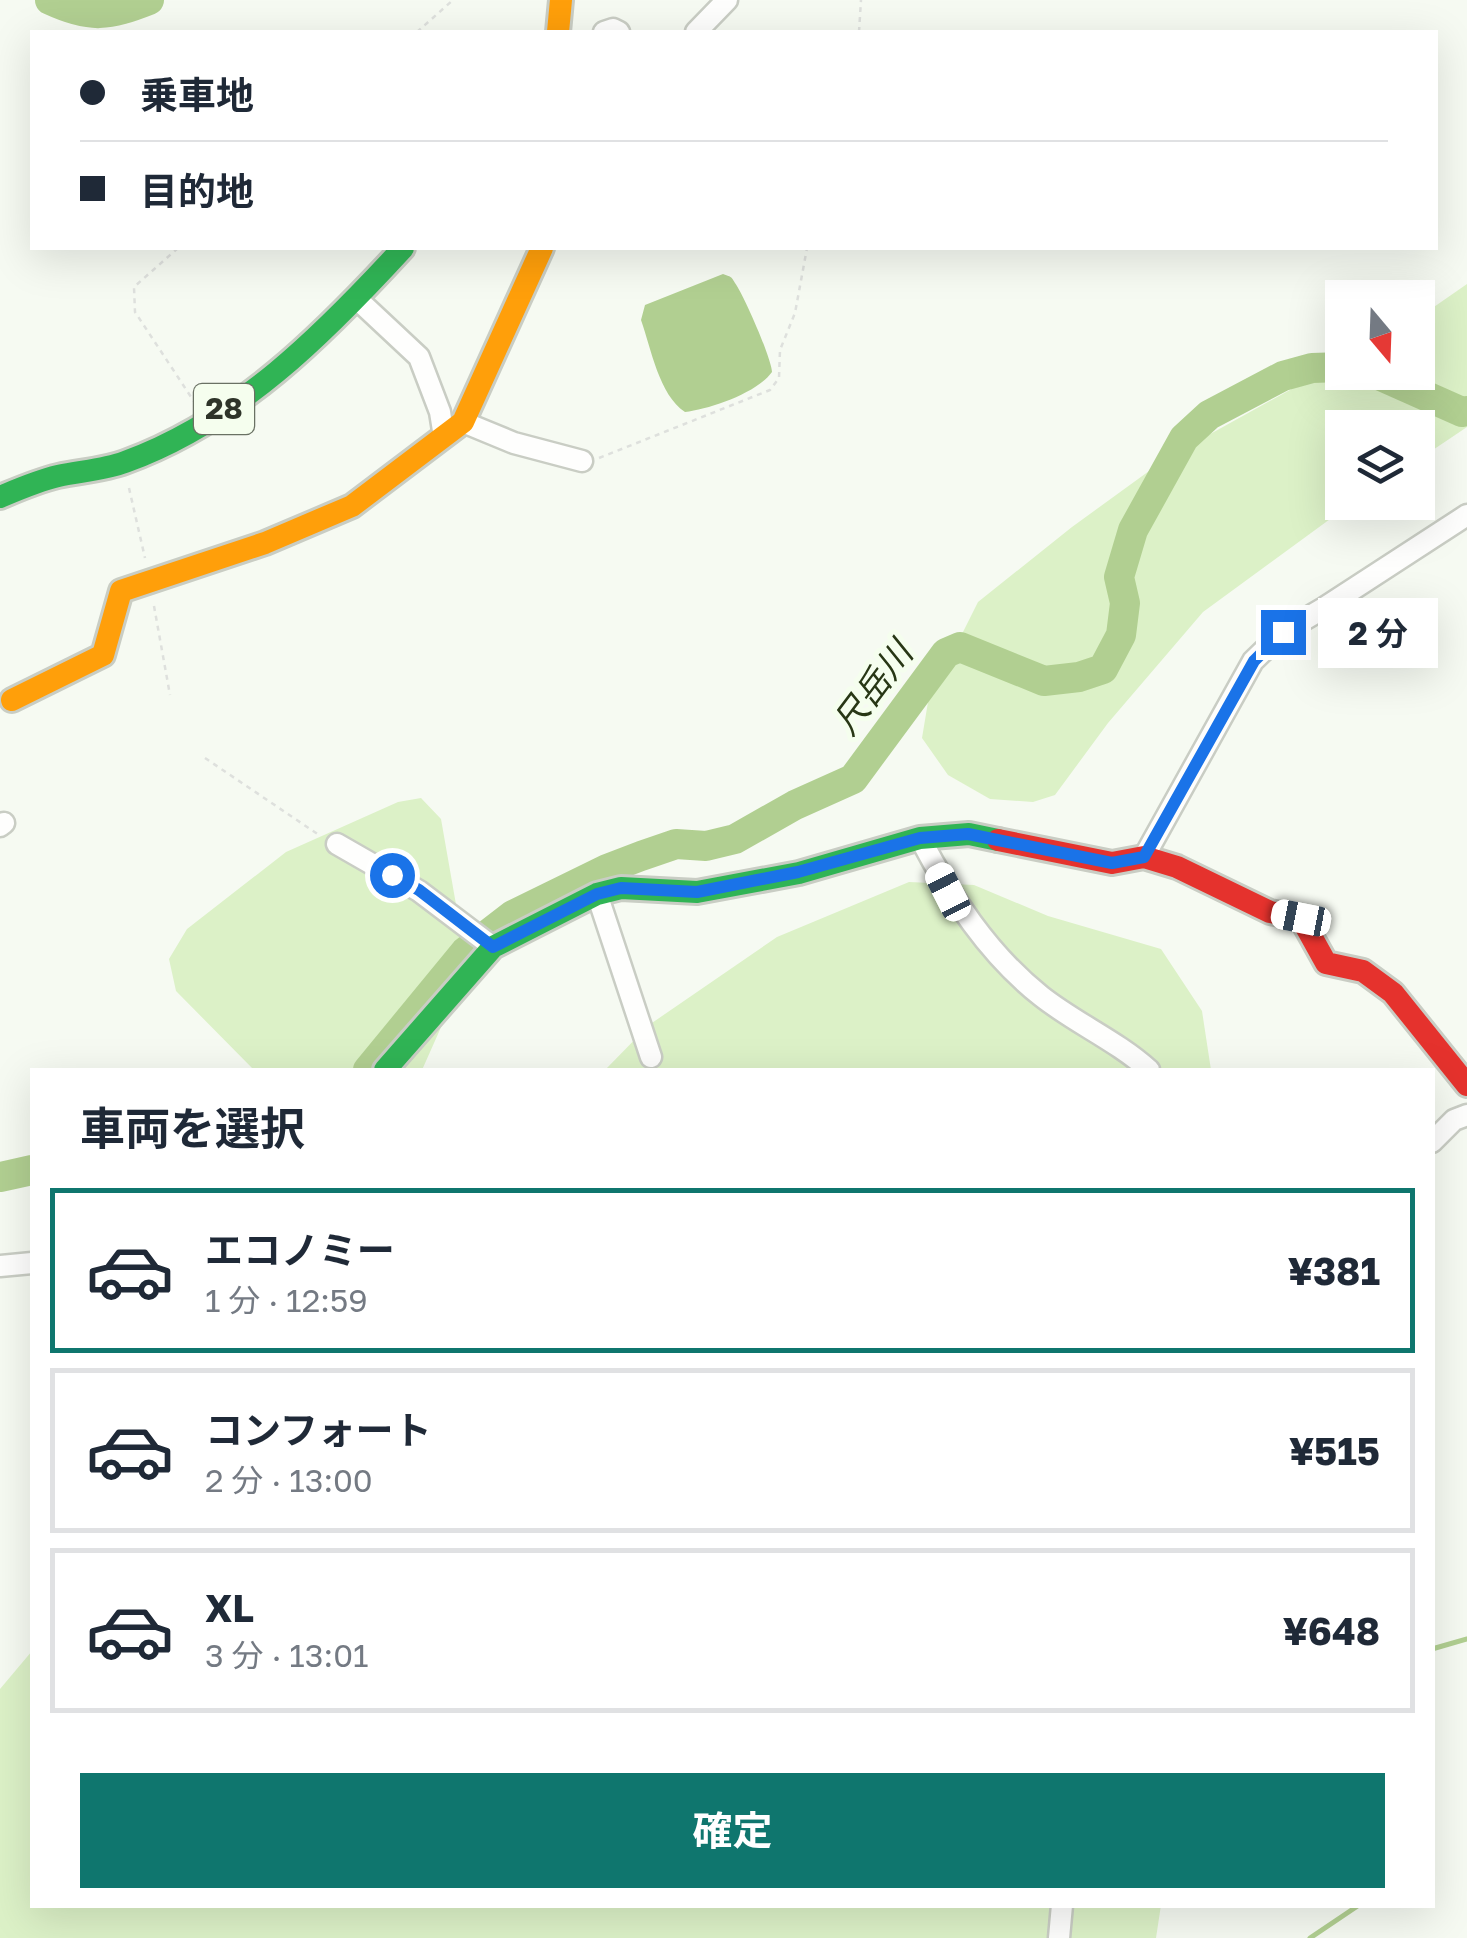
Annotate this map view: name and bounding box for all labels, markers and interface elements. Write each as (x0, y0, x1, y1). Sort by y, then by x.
text: 乗車地 (140, 72, 254, 117)
text: 目的地 (140, 168, 254, 213)
north arrow (1325, 280, 1435, 390)
map controls (1325, 280, 1435, 520)
road number: 28 (194, 384, 254, 434)
button: layers (1325, 410, 1435, 520)
callout: 2 分 (1318, 597, 1438, 667)
route end (1261, 610, 1306, 655)
text: 2 分 (1348, 614, 1408, 652)
water label: 尺岳川 (824, 630, 923, 742)
route start (370, 853, 415, 898)
car (921, 858, 975, 926)
car (1269, 898, 1333, 938)
text: 車両を選択 (80, 1101, 305, 1155)
icon: car (85, 1226, 175, 1316)
text: エコノミー (205, 1227, 395, 1272)
text: ¥381 (1288, 1248, 1380, 1293)
text: 1 分 · 12:59 (205, 1281, 368, 1319)
icon: car (85, 1406, 175, 1496)
text: コンフォート (205, 1407, 432, 1452)
text: ¥515 (1289, 1428, 1380, 1473)
text: 2 分 · 13:00 (205, 1461, 373, 1499)
text: XL (205, 1585, 254, 1630)
icon: car (85, 1586, 175, 1676)
text: ¥648 (1283, 1608, 1380, 1653)
text: 3 分 · 13:01 (205, 1636, 369, 1674)
button: 確定 (80, 1773, 1385, 1888)

